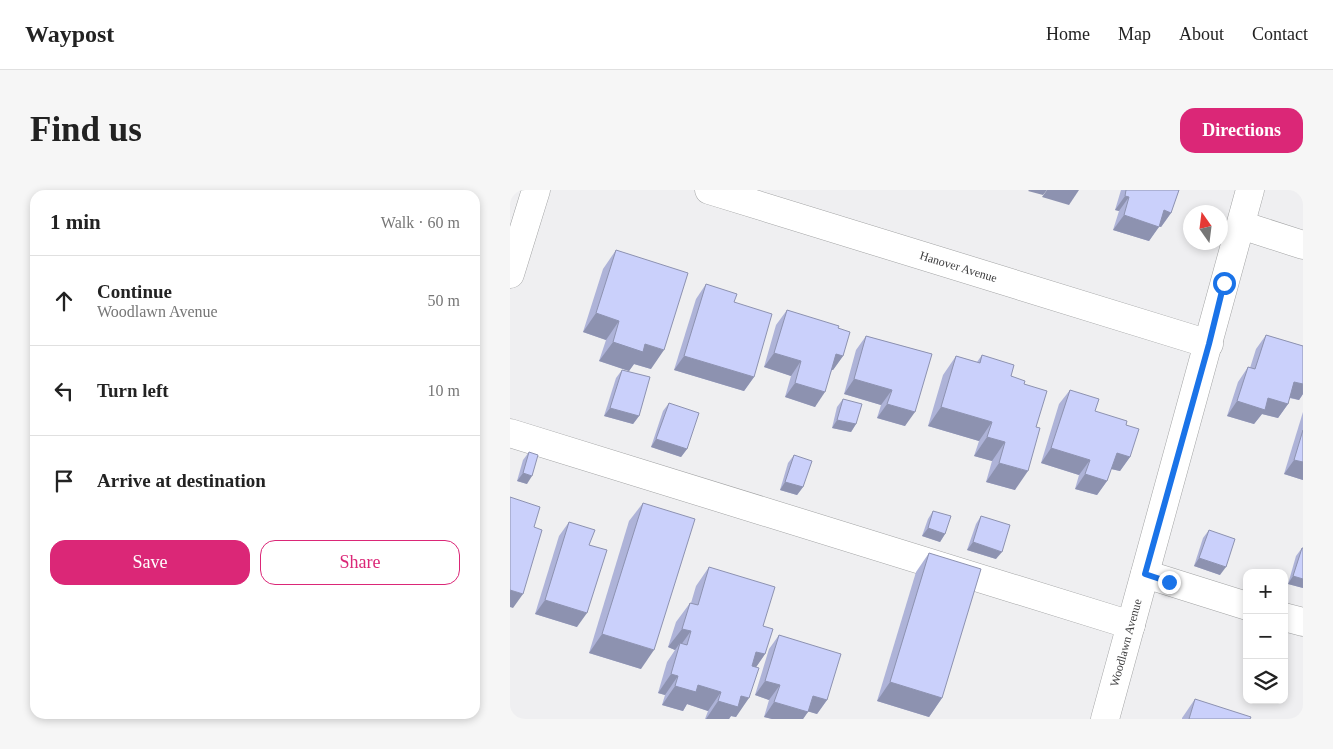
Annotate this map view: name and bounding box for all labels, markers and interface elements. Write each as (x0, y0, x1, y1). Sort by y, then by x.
text: Waypost (25, 21, 114, 47)
text: Home (1046, 24, 1090, 44)
text: Map (1118, 24, 1151, 44)
text: About (1179, 24, 1224, 44)
text: Contact (1252, 24, 1308, 44)
button: Directions (1180, 108, 1303, 153)
text: Find us (30, 110, 142, 149)
north arrow (1183, 205, 1228, 250)
text: 1 min (50, 210, 101, 234)
text: Walk · 60 m (381, 214, 460, 231)
street label: Hanover Avenue (918, 248, 999, 285)
route start (1213, 272, 1236, 295)
text: Continue (97, 281, 172, 302)
icon: ahead (50, 287, 78, 315)
text: 50 m (428, 292, 460, 309)
text: Woodlawn Avenue (97, 303, 218, 320)
icon: left (50, 377, 78, 405)
text: Turn left (97, 380, 169, 401)
text: 10 m (428, 382, 460, 399)
icon: arrive (50, 467, 78, 495)
text: Arrive at destination (97, 470, 266, 491)
button: Save (50, 540, 250, 585)
button: Share (260, 540, 460, 585)
map controls (1243, 569, 1288, 704)
button: + (1243, 569, 1288, 614)
route end (1158, 571, 1181, 594)
street label: Woodlawn Avenue (1107, 597, 1145, 688)
button: − (1243, 614, 1288, 659)
button: layers (1243, 659, 1288, 704)

